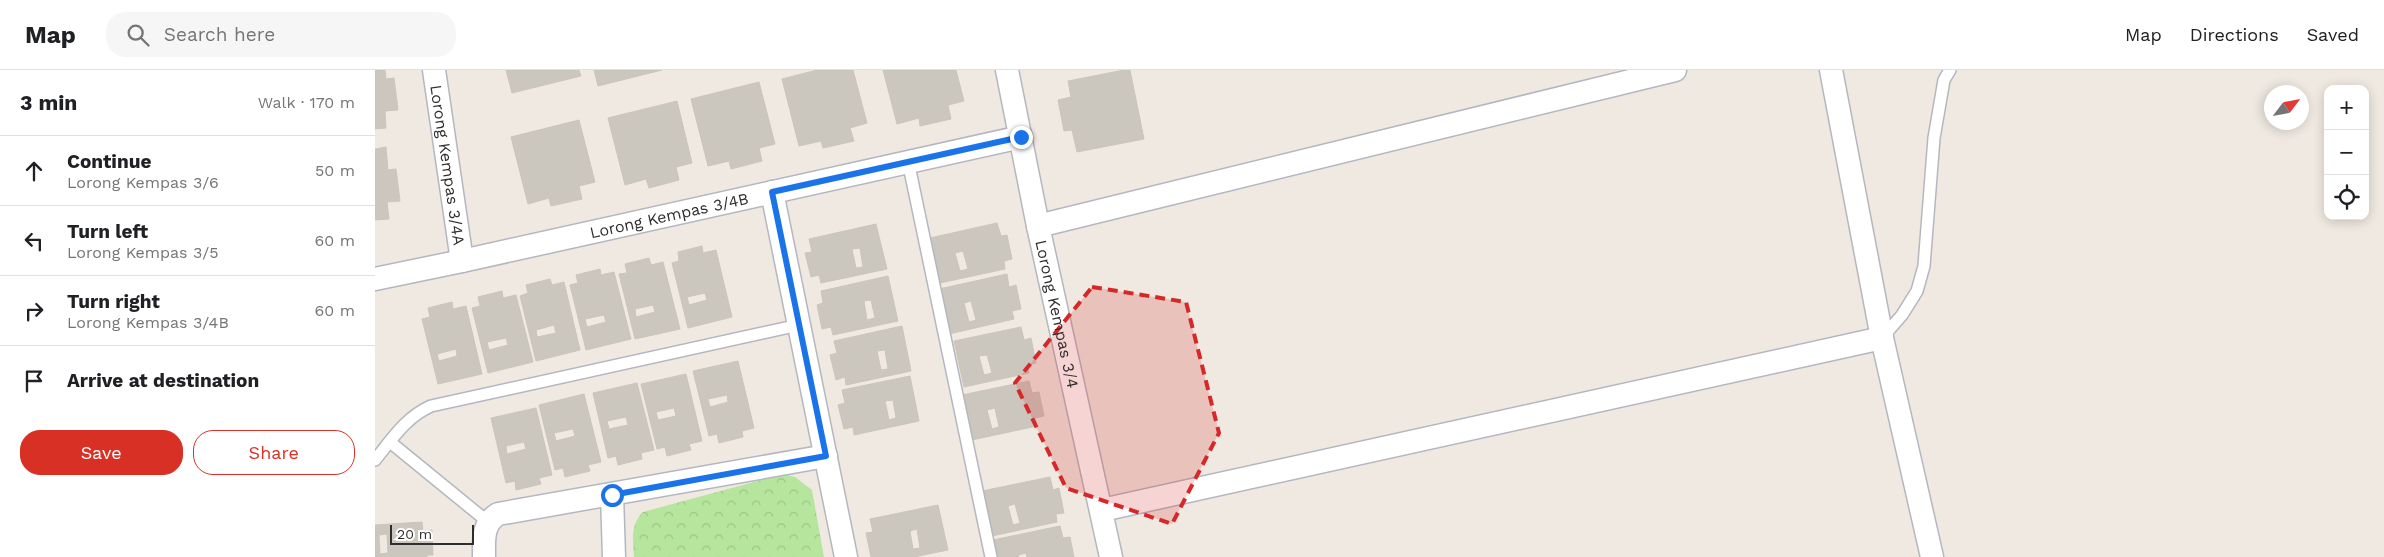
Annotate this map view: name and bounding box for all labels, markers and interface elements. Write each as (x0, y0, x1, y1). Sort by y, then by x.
search box (106, 12, 456, 57)
text: Map (25, 21, 76, 49)
icon: search (124, 21, 152, 49)
text: Search here (164, 23, 275, 46)
text: Map (2125, 24, 2162, 45)
text: Directions (2190, 24, 2279, 45)
text: Saved (2307, 24, 2359, 45)
street label: Lorong Kempas 3/4A (427, 83, 469, 247)
north arrow (2264, 85, 2309, 130)
map controls (2324, 85, 2369, 220)
button: + (2324, 85, 2369, 130)
text: 3 min (20, 90, 77, 115)
text: Walk · 170 m (258, 93, 355, 112)
route end (1010, 126, 1033, 149)
button: − (2324, 130, 2369, 175)
text: Continue (67, 150, 151, 173)
icon: ahead (20, 157, 48, 185)
text: 50 m (315, 161, 355, 180)
text: Lorong Kempas 3/6 (67, 173, 219, 192)
button: locate (2324, 175, 2369, 220)
street label: Lorong Kempas 3/4B (588, 188, 750, 242)
text: Turn left (67, 220, 148, 243)
icon: left (20, 227, 48, 255)
text: 60 m (315, 231, 355, 250)
street label: Lorong Kempas 3/4 (1032, 238, 1083, 390)
text: Lorong Kempas 3/5 (67, 243, 219, 262)
text: Turn right (67, 290, 160, 313)
icon: right (20, 297, 48, 325)
text: 60 m (315, 301, 355, 320)
text: Lorong Kempas 3/4B (67, 313, 229, 332)
icon: arrive (20, 367, 48, 395)
text: Arrive at destination (67, 369, 259, 392)
button: Save (20, 430, 183, 475)
button: Share (193, 430, 355, 475)
route start (601, 484, 624, 507)
scale bar (390, 522, 474, 545)
text: 20 m (397, 526, 432, 542)

